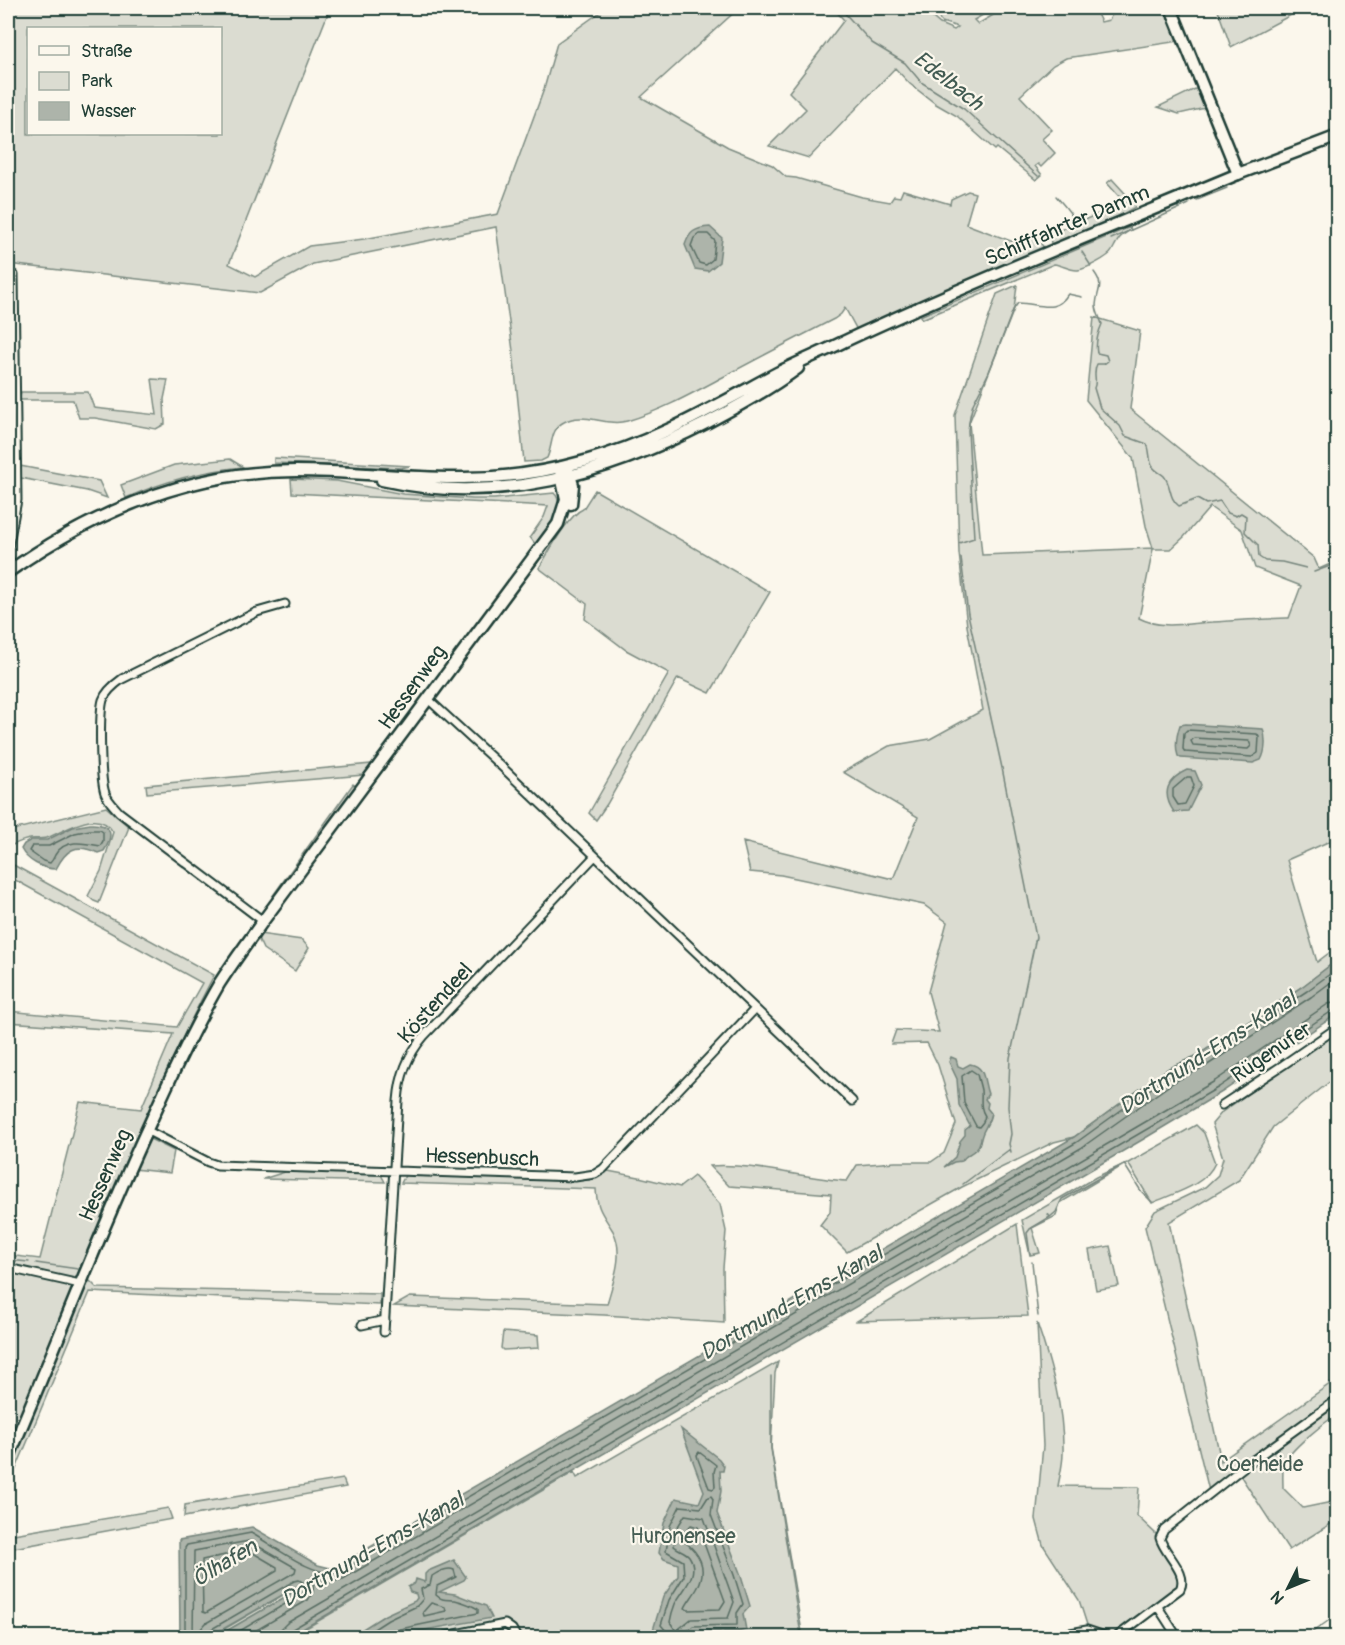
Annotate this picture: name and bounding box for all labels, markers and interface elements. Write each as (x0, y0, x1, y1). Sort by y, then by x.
legend (27, 27, 222, 135)
text: Straße (81, 40, 132, 63)
water label: Edelbach (908, 45, 990, 118)
text: Park (81, 70, 113, 93)
text: Wasser (81, 100, 137, 123)
street label: Schifffahrter Damm (981, 179, 1154, 272)
street label: Hessenweg (373, 640, 452, 735)
street label: Köstendeel (392, 957, 479, 1050)
water label: Dortmund-Ems-Kanal (1113, 983, 1304, 1121)
street label: Rügenufer (1226, 1015, 1317, 1089)
street label: Hessenweg (73, 1125, 138, 1226)
street label: Hessenbusch (424, 1142, 540, 1173)
water label: Dortmund-Ems-Kanal (695, 1238, 890, 1367)
park label: Coerheide (1217, 1451, 1304, 1478)
water label: Dortmund-Ems-Kanal (276, 1485, 471, 1614)
park label: Huronensee (630, 1523, 736, 1550)
water label: Ölhafen (187, 1532, 264, 1593)
north arrow (1258, 1558, 1318, 1618)
text: N (1267, 1587, 1289, 1608)

